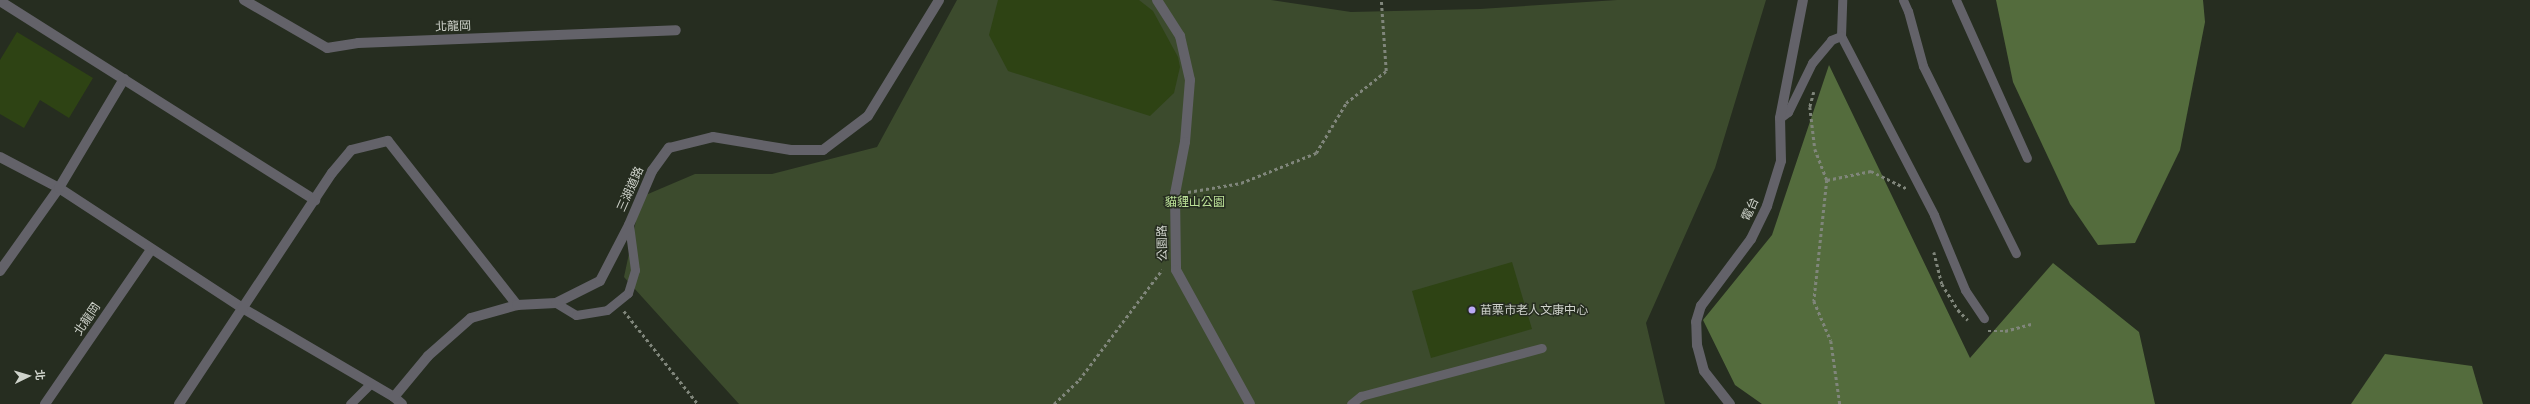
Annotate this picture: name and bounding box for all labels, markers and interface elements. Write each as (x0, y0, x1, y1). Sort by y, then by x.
street label: 北龍岡 (435, 18, 471, 34)
street label: 三湖道路 (614, 164, 646, 214)
park label: 貓貍山公園 (1165, 195, 1225, 209)
street label: 電台 (1739, 195, 1761, 223)
street label: 公園路 (1154, 225, 1170, 261)
street label: 北龍岡 (71, 300, 103, 338)
place label: 苗栗市老人文康中心 (1480, 303, 1588, 317)
marker: 苗栗市老人文康中心 (1467, 305, 1477, 315)
north arrow (8, 356, 48, 396)
text: 北 (33, 369, 47, 381)

